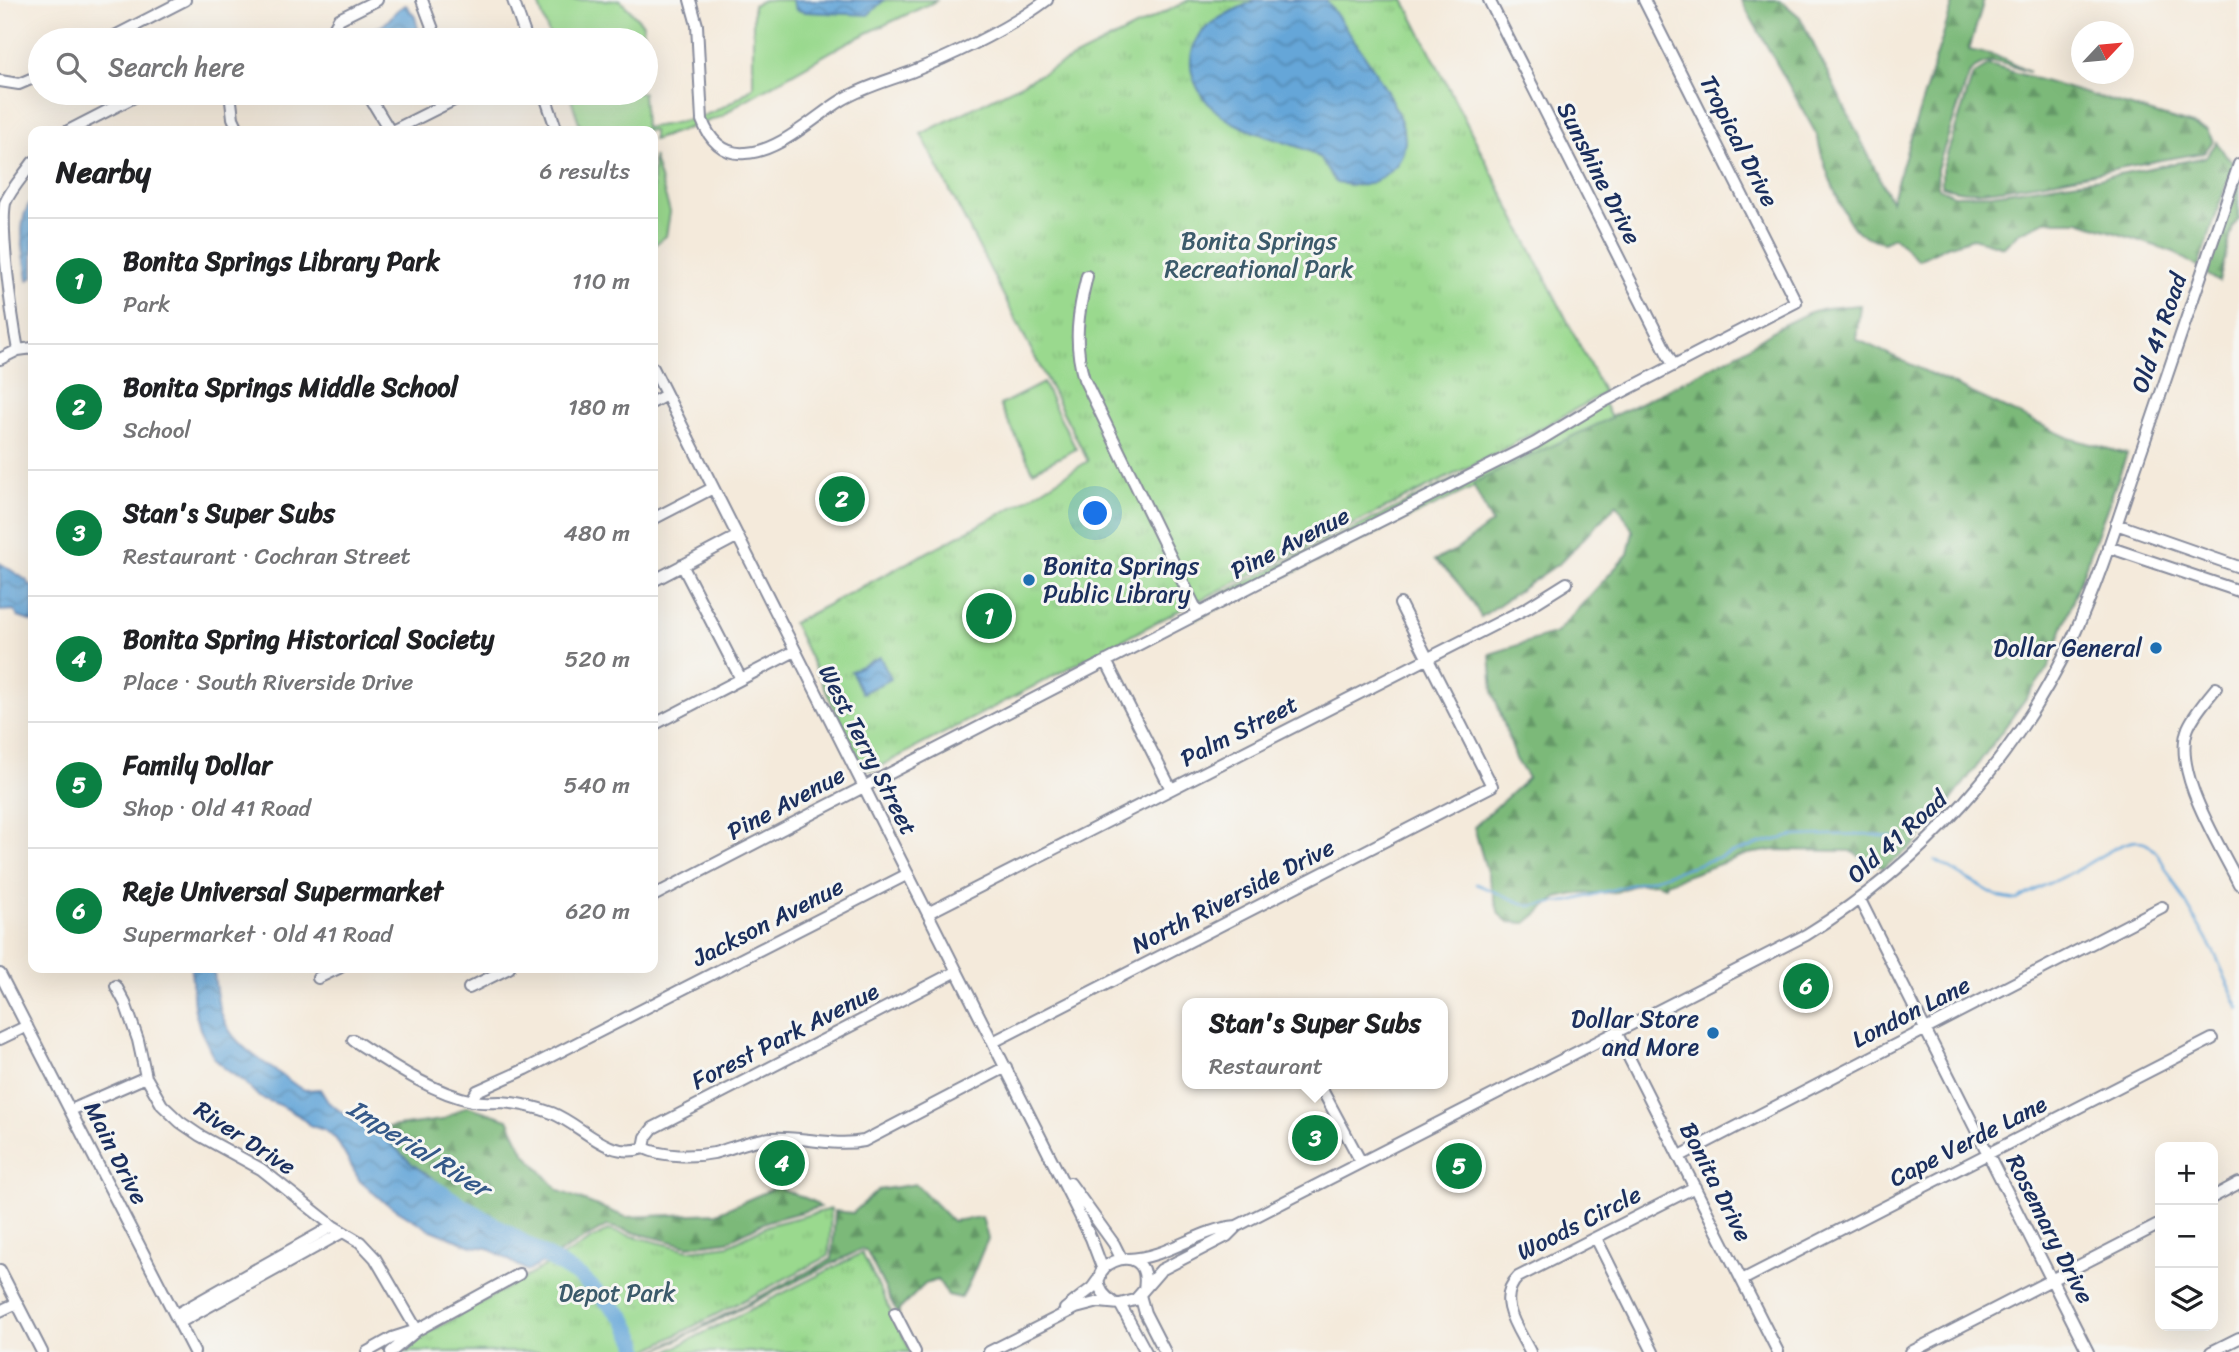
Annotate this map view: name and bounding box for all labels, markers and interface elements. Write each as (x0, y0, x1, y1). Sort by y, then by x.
north arrow (2071, 21, 2134, 84)
search box (28, 28, 658, 105)
text: Search here (108, 44, 245, 90)
icon: search (52, 48, 90, 86)
street label: Tropical Drive (1688, 67, 1790, 215)
street label: Sunshine Drive (1545, 94, 1653, 252)
text: Nearby (56, 145, 151, 199)
text: 6 results (540, 151, 630, 192)
park label: Bonita Springs Recreational Park (1165, 220, 1354, 290)
text: Bonita Springs Library Park (123, 238, 440, 284)
text: 1 (74, 261, 84, 302)
text: 110 m (572, 261, 630, 302)
street label: Old 41 Road (2119, 265, 2200, 399)
text: Park (123, 284, 170, 325)
text: Bonita Springs Middle School (123, 364, 458, 410)
text: 2 (72, 387, 86, 428)
text: 180 m (568, 387, 630, 428)
text: School (123, 410, 191, 451)
pin: 2 (819, 473, 865, 525)
text: Stan's Super Subs (123, 490, 335, 536)
street label: Pine Avenue (1223, 495, 1357, 591)
your location (1078, 496, 1112, 530)
text: 3 (73, 513, 85, 554)
text: 480 m (564, 513, 630, 554)
text: Restaurant · Cochran Street (123, 536, 411, 577)
place label: Bonita Springs Public Library (1043, 545, 1200, 615)
marker: Bonita Springs Public Library (1021, 572, 1037, 588)
pin: 1 (966, 590, 1012, 642)
text: Bonita Spring Historical Society (123, 616, 494, 662)
place label: Dollar General (1993, 627, 2143, 669)
text: 4 (72, 639, 86, 680)
text: 520 m (564, 639, 630, 680)
marker: Dollar General (2148, 640, 2164, 656)
street label: West Terry Street (807, 657, 929, 843)
text: Place · South Riverside Drive (123, 662, 413, 703)
street label: Palm Street (1172, 683, 1306, 779)
text: Family Dollar (123, 742, 272, 788)
street label: Pine Avenue (719, 754, 853, 852)
text: 5 (72, 765, 86, 806)
text: 540 m (563, 765, 630, 806)
street label: Old 41 Road (1837, 778, 1959, 894)
text: Shop · Old 41 Road (123, 788, 311, 829)
street label: North Riverside Drive (1124, 827, 1342, 965)
street label: Jackson Avenue (684, 866, 851, 979)
text: Reje Universal Supermarket (123, 868, 443, 914)
text: 6 (72, 891, 86, 932)
text: 620 m (565, 891, 630, 932)
text: Supermarket · Old 41 Road (123, 914, 392, 955)
pin: 6 (1783, 960, 1829, 1012)
street label: London Lane (1844, 964, 1978, 1060)
street label: Forest Park Avenue (683, 970, 887, 1102)
popup (1182, 998, 1448, 1089)
place label: Dollar Store and More (1571, 998, 1699, 1068)
text: Stan's Super Subs (1209, 1000, 1421, 1046)
marker: Dollar Store and More (1705, 1025, 1721, 1041)
text: Restaurant (1209, 1046, 1323, 1087)
street label: Cape Verde Lane (1881, 1083, 2055, 1199)
water label: Imperial River (337, 1085, 503, 1213)
street label: River Drive (185, 1089, 305, 1187)
street label: Main Drive (72, 1094, 160, 1212)
pin: 3 (1292, 1112, 1338, 1164)
street label: Bonita Drive (1668, 1115, 1764, 1249)
pin: 4 (759, 1137, 805, 1189)
pin: 5 (1436, 1140, 1482, 1192)
map controls (2155, 1142, 2218, 1331)
button: + (2155, 1142, 2218, 1205)
street label: Rosemary Drive (1994, 1147, 2106, 1311)
street label: Woods Circle (1509, 1174, 1649, 1272)
button: − (2155, 1205, 2218, 1268)
button: layers (2155, 1268, 2218, 1331)
park label: Depot Park (559, 1272, 676, 1314)

